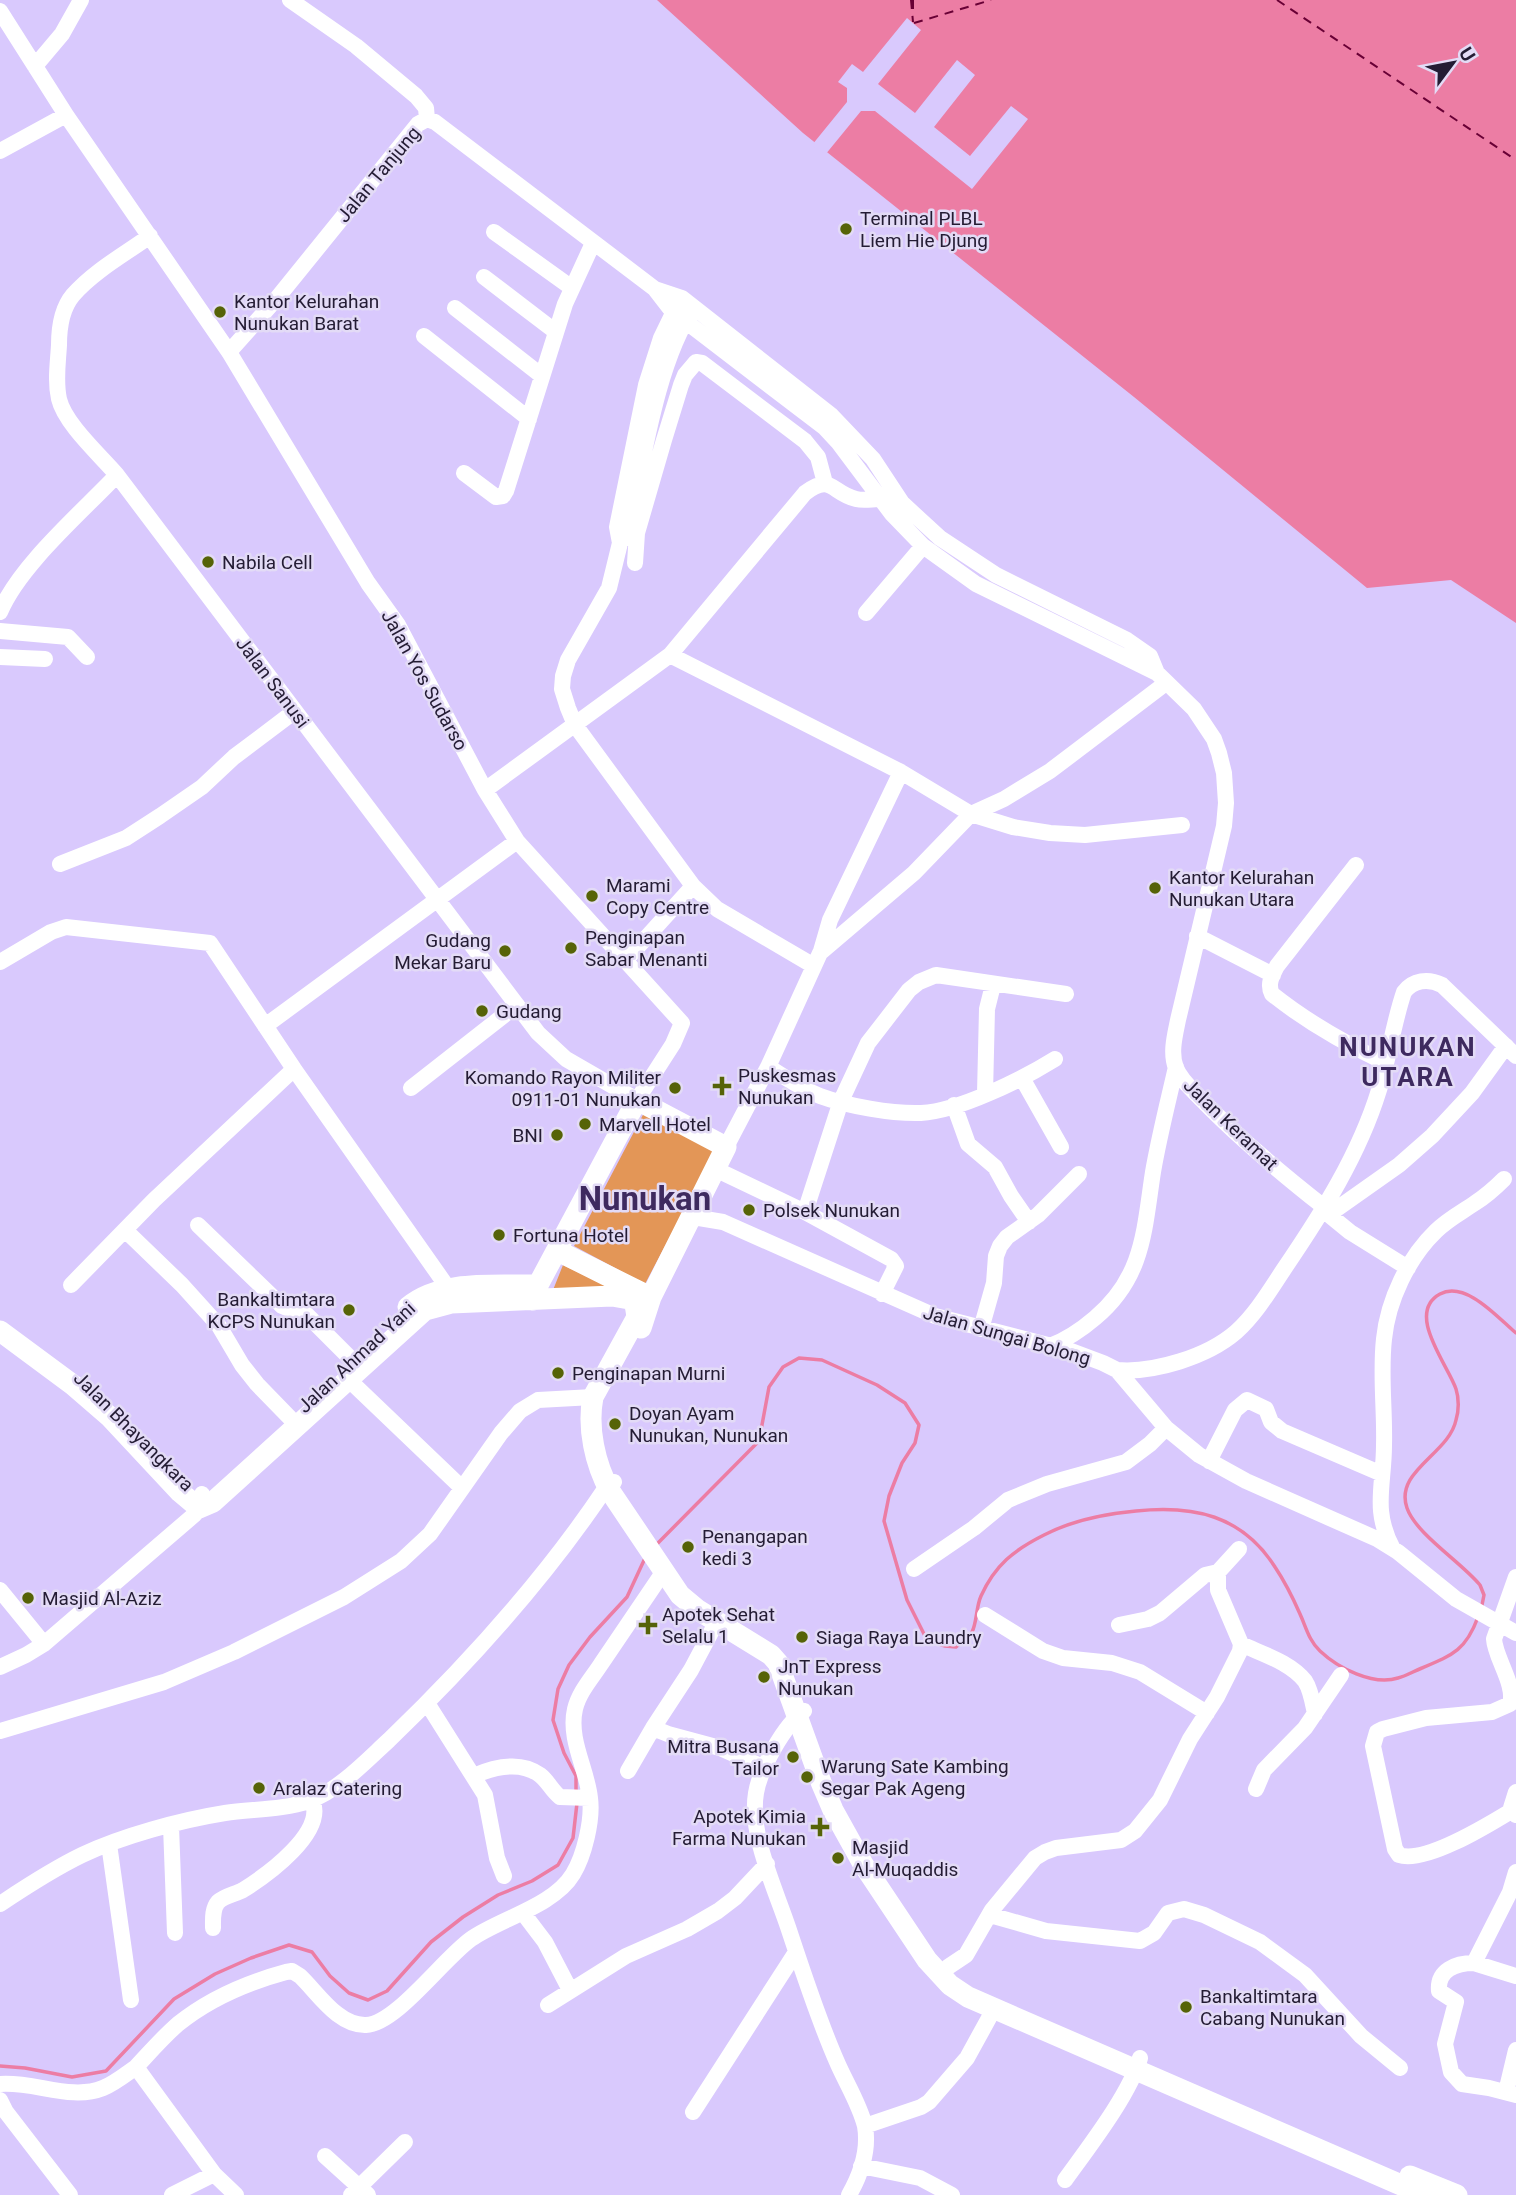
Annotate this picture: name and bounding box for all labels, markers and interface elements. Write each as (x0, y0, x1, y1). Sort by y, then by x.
north arrow (1418, 28, 1488, 98)
text: U (1454, 43, 1480, 66)
street label: Jalan Tanjung (332, 122, 425, 227)
place label: Terminal PLBL Liem Hie Djung (860, 207, 988, 252)
marker: Terminal PLBL Liem Hie Djung (838, 221, 854, 237)
place label: Kantor Kelurahan Nunukan Barat (234, 290, 379, 335)
marker: Kantor Kelurahan Nunukan Barat (212, 304, 228, 320)
place label: Nabila Cell (222, 551, 313, 574)
marker: Nabila Cell (200, 554, 216, 570)
street label: Jalan Yos Sudarso (376, 606, 473, 754)
street label: Jalan Sanusi (231, 632, 314, 732)
place label: Kantor Kelurahan Nunukan Utara (1169, 866, 1314, 911)
place label: Marami Copy Centre (606, 874, 709, 919)
marker: Kantor Kelurahan Nunukan Utara (1147, 880, 1163, 896)
marker: Marami Copy Centre (584, 888, 600, 904)
place label: Penginapan Sabar Menanti (585, 926, 708, 971)
place label: Gudang Mekar Baru (394, 929, 491, 974)
marker: Penginapan Sabar Menanti (563, 940, 579, 956)
marker: Gudang Mekar Baru (497, 943, 513, 959)
place label: Gudang (496, 1000, 562, 1023)
marker: Gudang (474, 1003, 490, 1019)
district label: NUNUKAN UTARA (1339, 1032, 1477, 1092)
place label: Puskesmas Nunukan (738, 1064, 836, 1109)
place label: Komando Rayon Militer 0911-01 Nunukan (465, 1066, 662, 1111)
street label: Jalan Keramat (1179, 1074, 1283, 1175)
marker: Puskesmas Nunukan (712, 1076, 732, 1096)
marker: Komando Rayon Militer 0911-01 Nunukan (667, 1080, 683, 1096)
place label: Marvell Hotel (599, 1113, 711, 1136)
marker: Marvell Hotel (577, 1116, 593, 1132)
place label: BNI (512, 1124, 543, 1147)
marker: BNI (549, 1127, 565, 1143)
district label: Nunukan (579, 1179, 711, 1218)
place label: Polsek Nunukan (763, 1199, 900, 1222)
marker: Polsek Nunukan (741, 1202, 757, 1218)
place label: Fortuna Hotel (513, 1224, 629, 1247)
marker: Fortuna Hotel (491, 1227, 507, 1243)
place label: Bankaltimtara KCPS Nunukan (208, 1288, 335, 1333)
street label: Jalan Ahmad Yani (293, 1297, 420, 1418)
street label: Jalan Sungai Bolong (921, 1301, 1093, 1370)
marker: Bankaltimtara KCPS Nunukan (341, 1302, 357, 1318)
place label: Penginapan Murni (572, 1362, 725, 1385)
marker: Penginapan Murni (550, 1365, 566, 1381)
street label: Jalan Bhayangkara (69, 1367, 198, 1496)
place label: Doyan Ayam Nunukan, Nunukan (629, 1402, 788, 1447)
marker: Doyan Ayam Nunukan, Nunukan (607, 1416, 623, 1432)
place label: Penangapan kedi 3 (702, 1525, 808, 1570)
marker: Penangapan kedi 3 (680, 1539, 696, 1555)
place label: Masjid Al-Aziz (42, 1587, 162, 1610)
marker: Masjid Al-Aziz (20, 1590, 36, 1606)
place label: Apotek Sehat Selalu 1 (662, 1603, 775, 1648)
marker: Apotek Sehat Selalu 1 (640, 1617, 656, 1633)
place label: Siaga Raya Laundry (816, 1626, 982, 1649)
marker: Siaga Raya Laundry (794, 1629, 810, 1645)
place label: JnT Express Nunukan (778, 1655, 882, 1700)
marker: JnT Express Nunukan (756, 1669, 772, 1685)
place label: Mitra Busana Tailor (667, 1735, 780, 1780)
marker: Mitra Busana Tailor (785, 1749, 801, 1765)
place label: Warung Sate Kambing Segar Pak Ageng (821, 1755, 1009, 1800)
marker: Warung Sate Kambing Segar Pak Ageng (799, 1769, 815, 1785)
place label: Aralaz Catering (273, 1777, 402, 1800)
marker: Aralaz Catering (251, 1780, 267, 1796)
place label: Apotek Kimia Farma Nunukan (672, 1805, 806, 1850)
marker: Apotek Kimia Farma Nunukan (812, 1819, 828, 1835)
place label: Masjid Al-Muqaddis (852, 1836, 958, 1881)
marker: Masjid Al-Muqaddis (830, 1850, 846, 1866)
place label: Bankaltimtara Cabang Nunukan (1200, 1985, 1345, 2030)
marker: Bankaltimtara Cabang Nunukan (1178, 1999, 1194, 2015)

